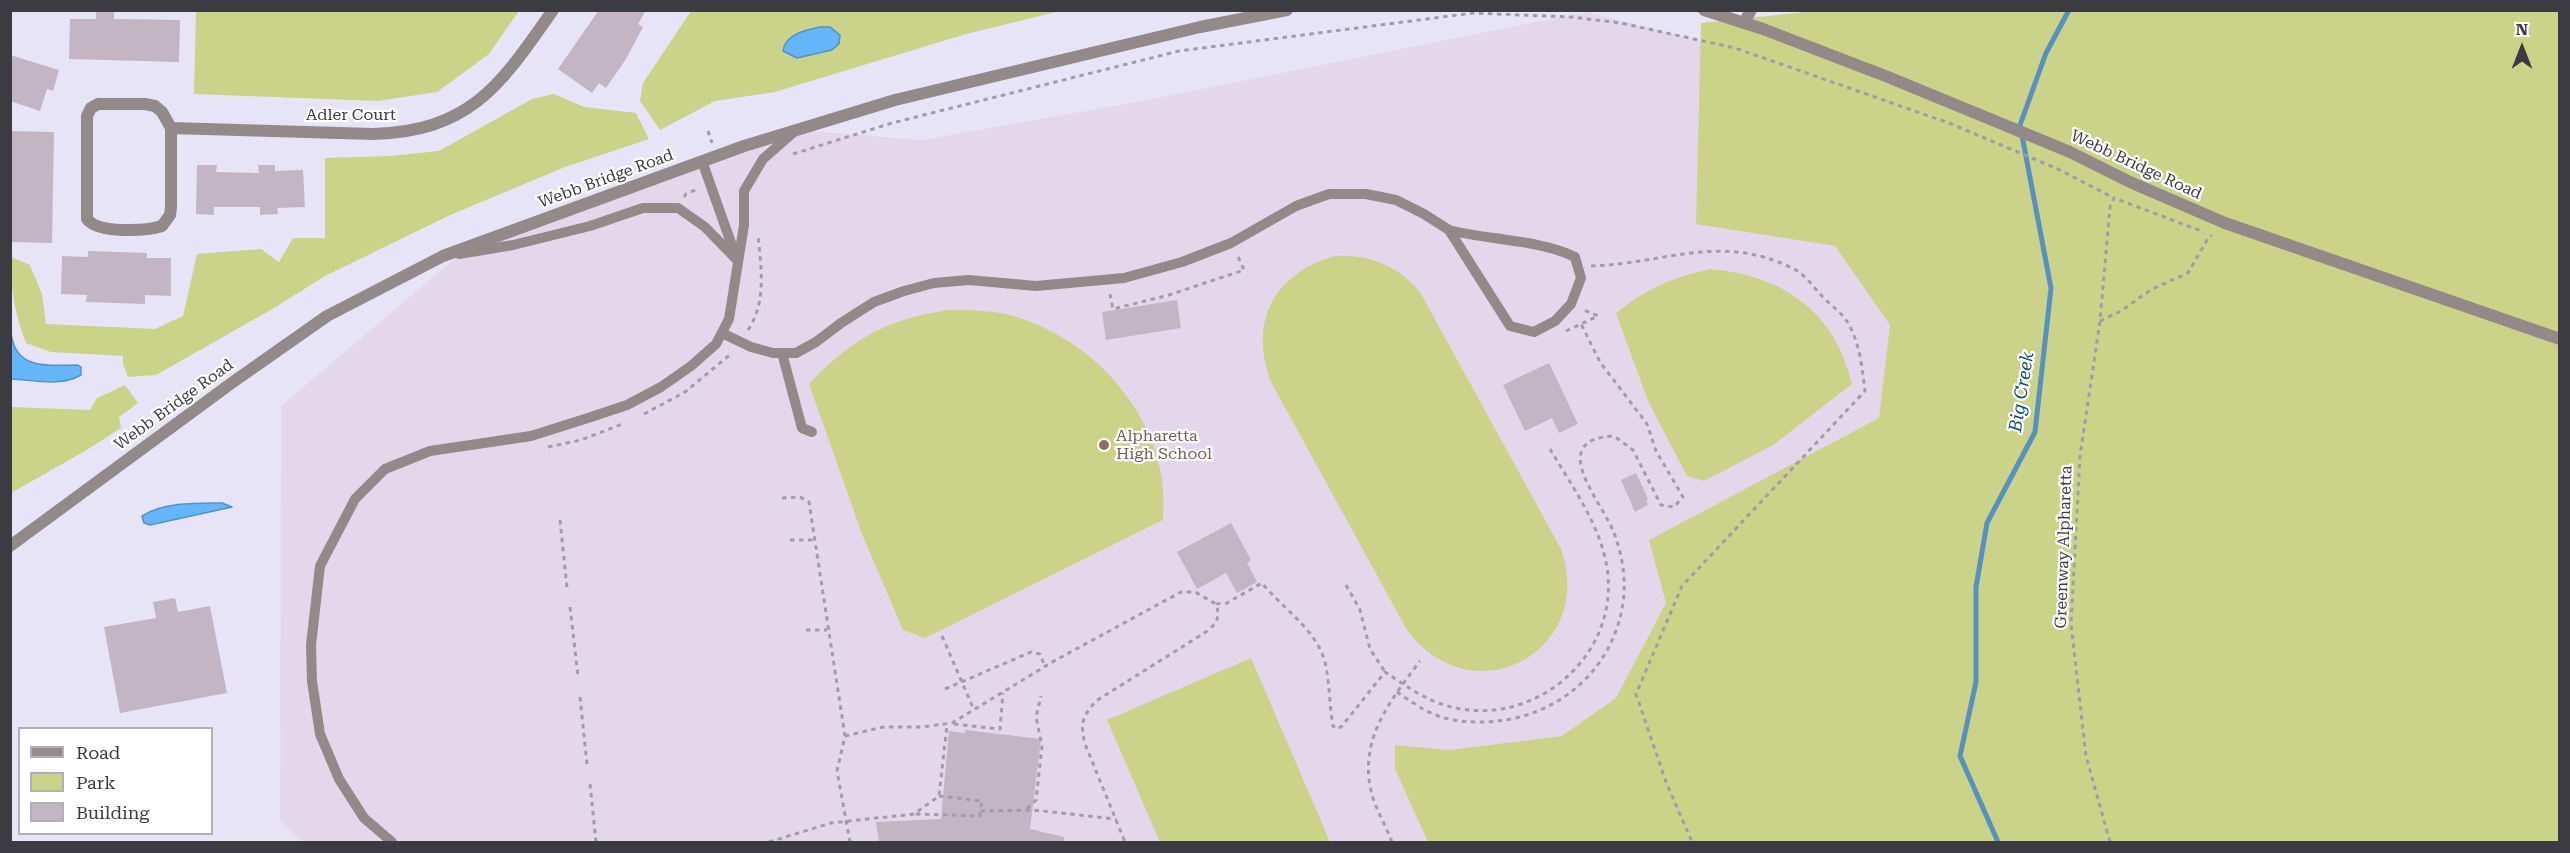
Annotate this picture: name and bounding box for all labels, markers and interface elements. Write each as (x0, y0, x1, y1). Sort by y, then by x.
north arrow (2492, 18, 2552, 78)
text: N (2516, 20, 2528, 39)
street label: Adler Court (306, 105, 396, 125)
street label: Webb Bridge Road (2067, 126, 2205, 204)
street label: Webb Bridge Road (536, 146, 676, 212)
water label: Big Creek (2005, 350, 2039, 434)
street label: Webb Bridge Road (111, 355, 237, 455)
place label: Alpharetta High School (1116, 426, 1212, 464)
marker: Alpharetta High School (1097, 438, 1111, 452)
street label: Greenway Alpharetta (2052, 465, 2076, 629)
legend (18, 727, 213, 835)
text: Road (76, 742, 120, 763)
text: Park (76, 772, 116, 793)
text: Building (76, 802, 150, 823)

